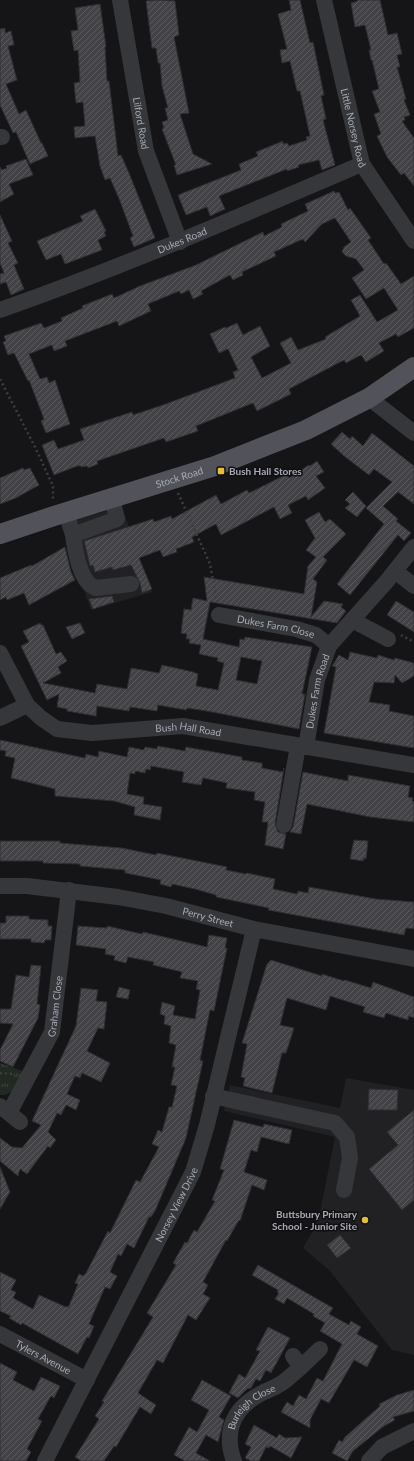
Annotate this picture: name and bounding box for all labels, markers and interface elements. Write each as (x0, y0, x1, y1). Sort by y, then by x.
street label: Little Norsey Road (339, 87, 369, 170)
street label: Lilford Road (131, 96, 152, 150)
street label: Dukes Road (156, 225, 208, 256)
street label: Stock Road (154, 464, 204, 490)
place label: Bush Hall Stores (229, 465, 302, 477)
marker: Bush Hall Stores (216, 466, 226, 476)
street label: Dukes Farm Close (236, 612, 316, 640)
street label: Dukes Farm Road (303, 652, 332, 730)
street label: Bush Hall Road (155, 720, 222, 738)
street label: Perry Street (181, 905, 235, 930)
street label: Graham Close (44, 975, 65, 1039)
street label: Norsey View Drive (152, 1166, 200, 1244)
place label: Buttsbury Primary School - Junior Site (272, 1208, 358, 1232)
marker: Buttsbury Primary School - Junior Site (360, 1215, 370, 1225)
street label: Tylers Avenue (13, 1337, 73, 1377)
street label: Burleigh Close (225, 1382, 277, 1431)

